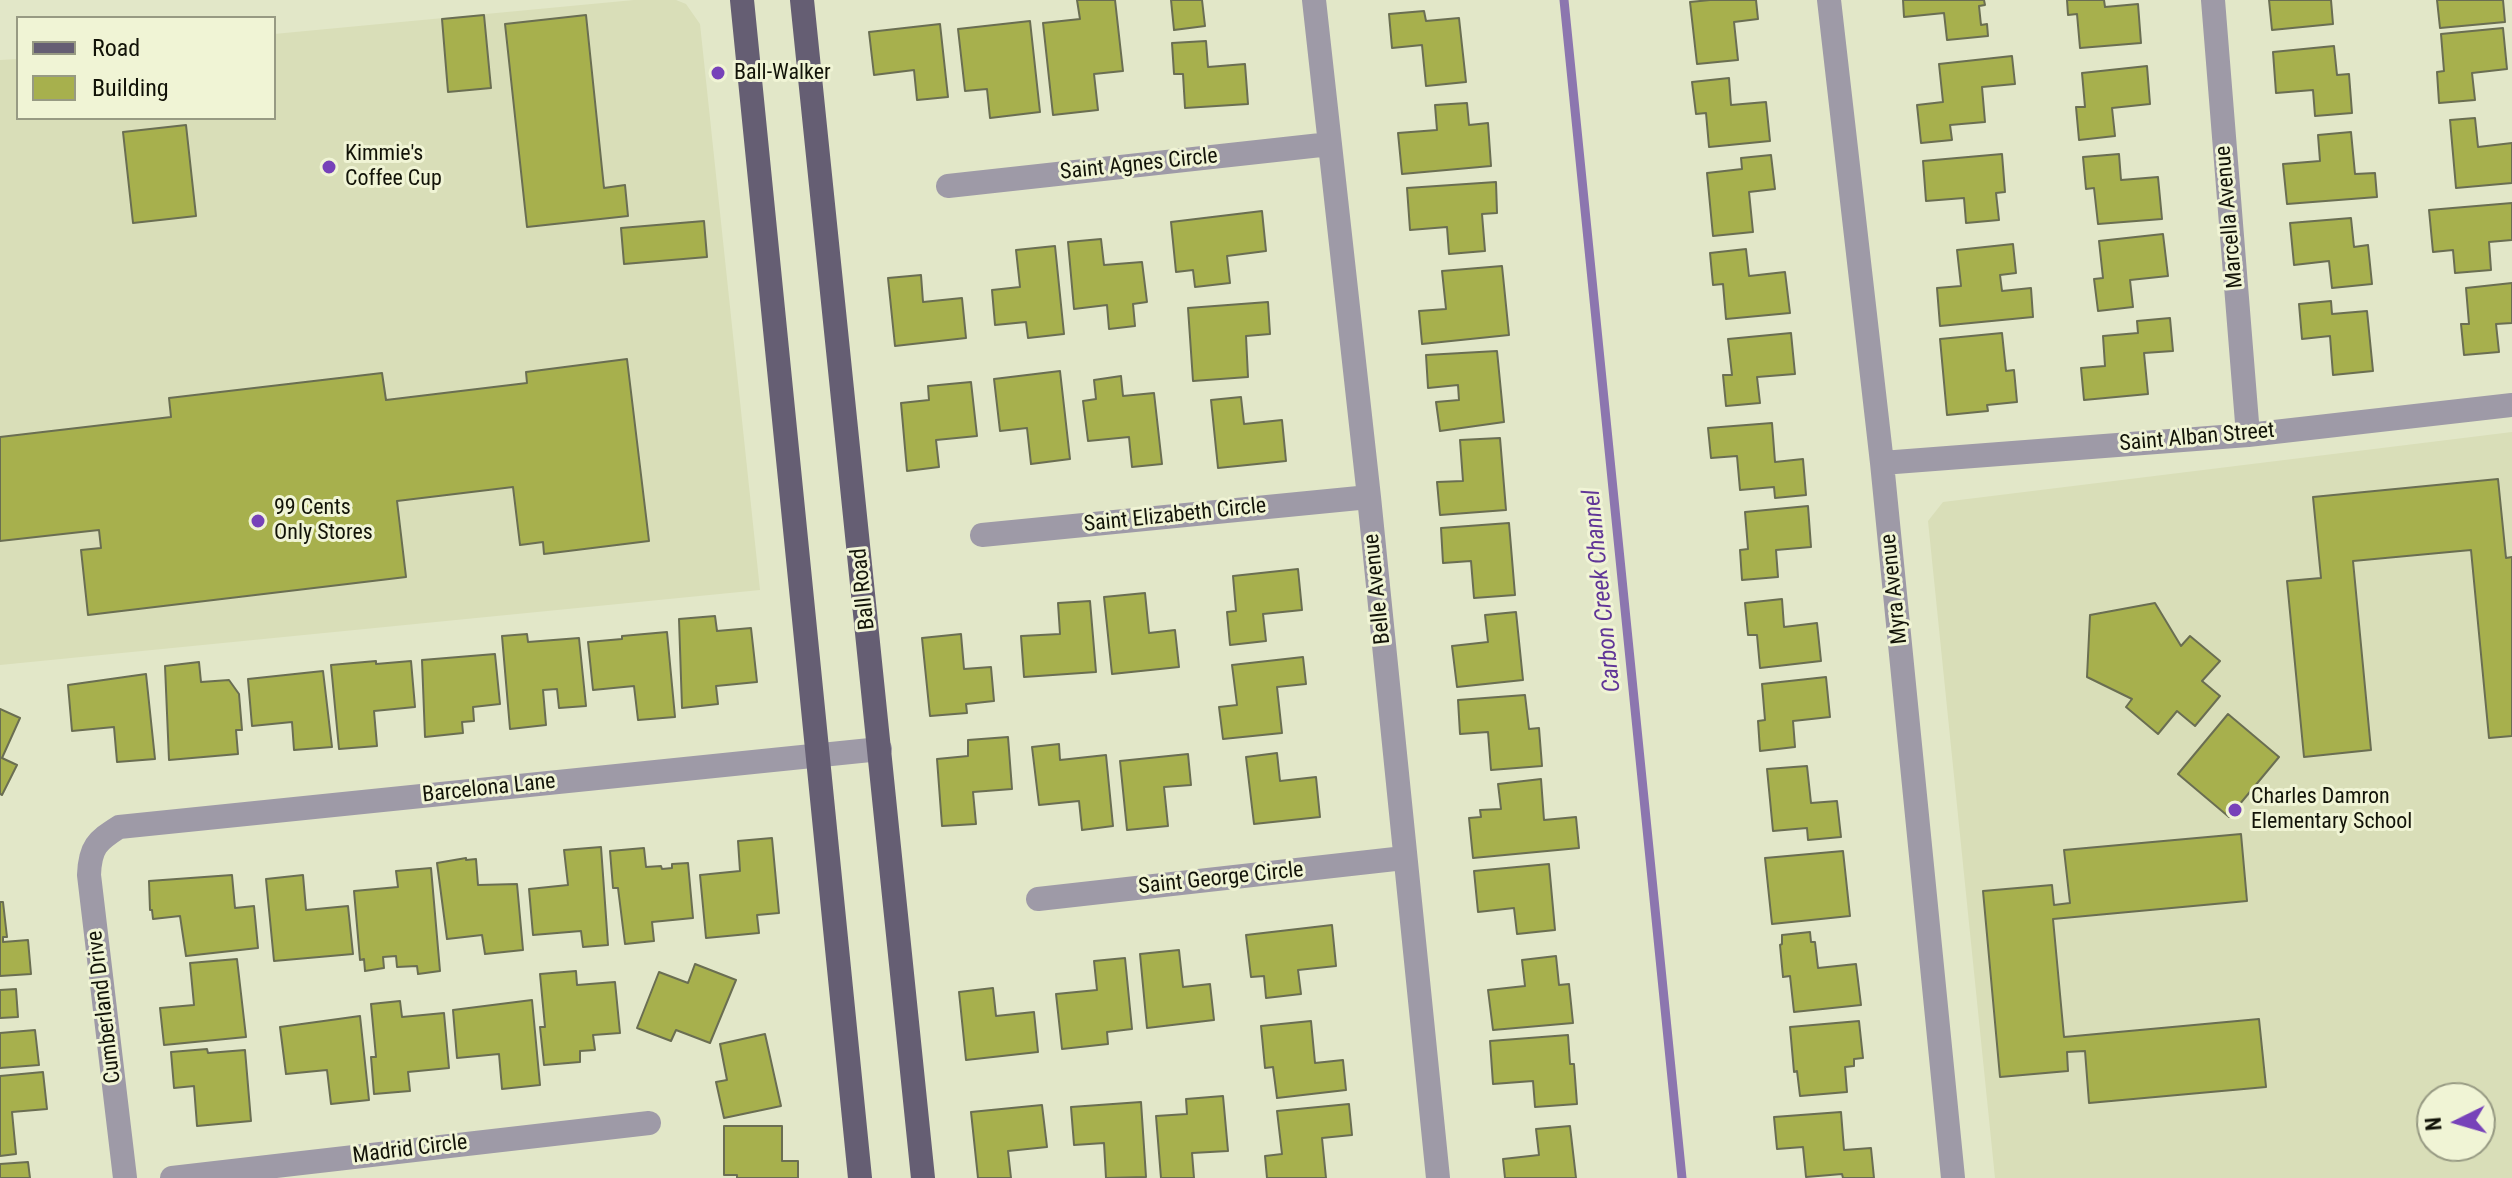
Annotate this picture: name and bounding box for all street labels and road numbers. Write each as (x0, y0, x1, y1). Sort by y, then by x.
street label: Saint Agnes Circle (1059, 144, 1219, 186)
street label: Marcella Avenue (2211, 145, 2249, 289)
street label: Saint Alban Street (2118, 418, 2276, 458)
street label: Saint Elizabeth Circle (1082, 493, 1268, 539)
street label: Belle Avenue (1359, 532, 1397, 646)
street label: Myra Avenue (1876, 532, 1914, 646)
street label: Ball Road (847, 547, 881, 631)
street label: Barcelona Lane (421, 769, 557, 809)
street label: Saint George Circle (1137, 857, 1305, 901)
street label: Cumberland Drive (83, 929, 127, 1085)
street label: Madrid Circle (351, 1130, 469, 1170)

